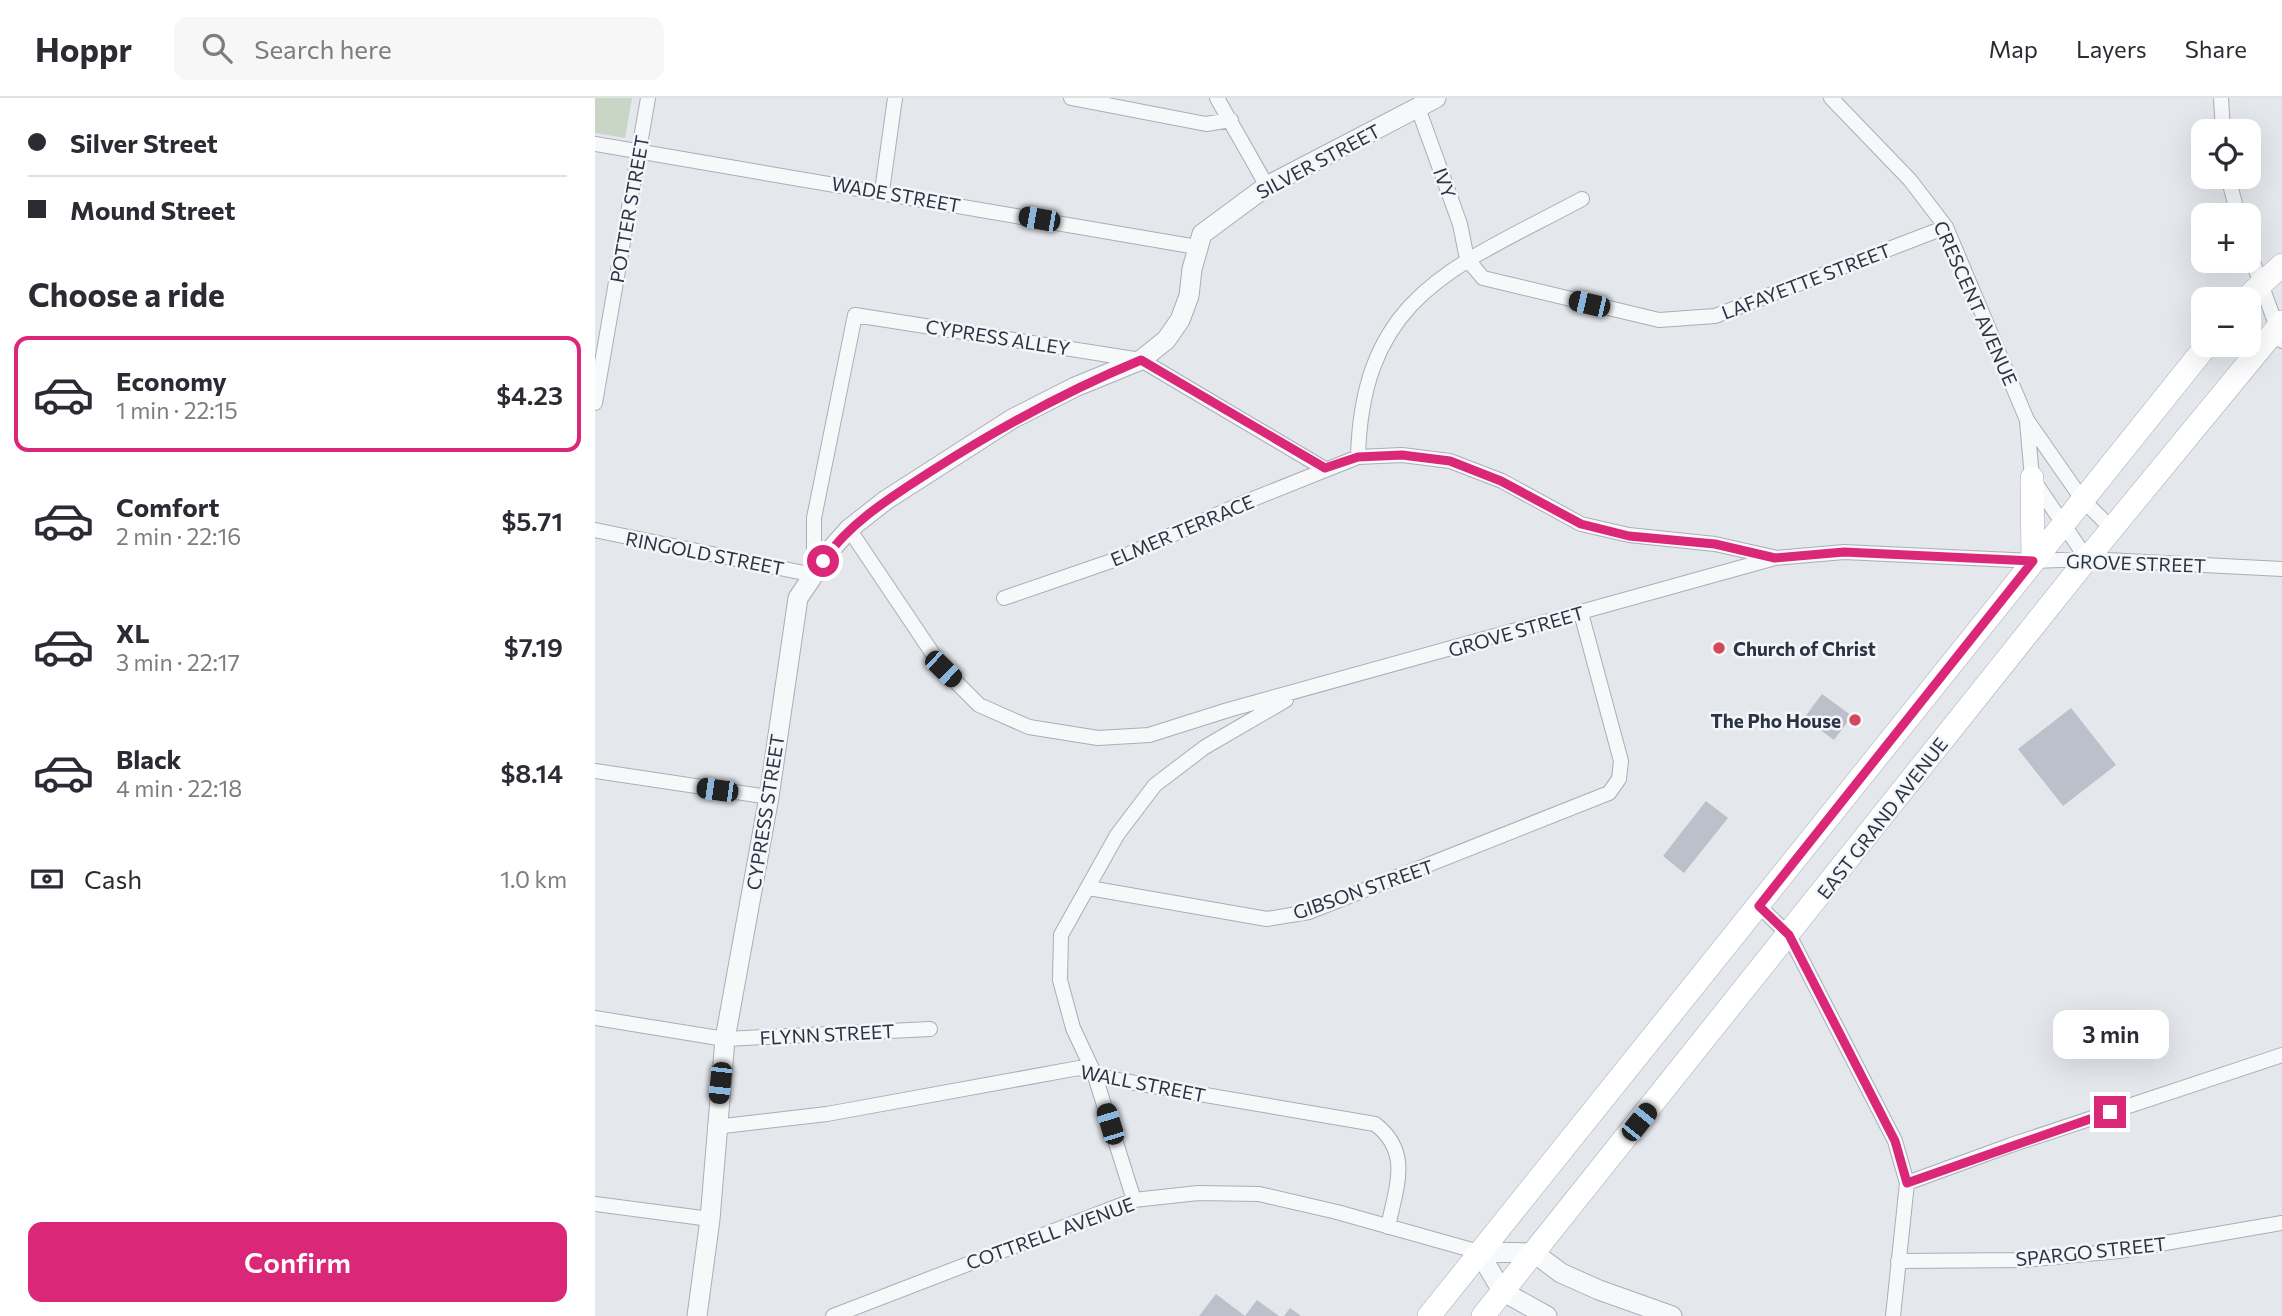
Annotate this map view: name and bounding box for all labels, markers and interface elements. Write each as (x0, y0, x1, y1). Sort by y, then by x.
search box (174, 17, 664, 80)
text: Hoppr (35, 28, 132, 69)
icon: search (198, 29, 236, 67)
text: Search here (254, 33, 392, 64)
text: Map (1989, 34, 2038, 63)
text: Layers (2076, 34, 2147, 63)
text: Share (2185, 34, 2247, 63)
street label: SILVER STREET (1252, 119, 1384, 203)
map controls (2191, 119, 2261, 357)
button: locate (2191, 119, 2261, 189)
text: Silver Street (70, 127, 218, 158)
street label: POTTER STREET (605, 133, 653, 285)
street label: IVY (1429, 165, 1461, 201)
street label: WADE STREET (830, 171, 962, 217)
text: Mound Street (70, 194, 235, 225)
button: + (2191, 203, 2261, 273)
car (1017, 205, 1062, 233)
street label: CRESCENT AVENUE (1929, 217, 2023, 389)
street label: LAFAYETTE STREET (1718, 238, 1894, 324)
text: Choose a ride (28, 274, 225, 314)
button: − (2191, 287, 2261, 357)
car (1567, 289, 1612, 319)
street label: CYPRESS ALLEY (924, 314, 1072, 360)
icon: car (32, 363, 95, 426)
text: Economy (116, 365, 227, 396)
text: $4.23 (496, 379, 563, 410)
text: 1 min · 22:15 (116, 396, 238, 424)
icon: car (32, 489, 95, 552)
street label: ELMER TERRACE (1107, 489, 1257, 571)
text: Comfort (116, 491, 219, 522)
text: $5.71 (501, 505, 563, 536)
text: 2 min · 22:16 (116, 522, 241, 550)
street label: RINGOLD STREET (624, 526, 786, 580)
route start (807, 545, 839, 577)
street label: GROVE STREET (2066, 549, 2206, 577)
street label: GROVE STREET (1446, 601, 1586, 661)
icon: car (32, 615, 95, 678)
text: XL (116, 617, 150, 648)
text: $7.19 (504, 631, 563, 662)
place label: Church of Christ (1733, 637, 1876, 660)
marker: Church of Christ (1711, 640, 1727, 656)
car (921, 647, 966, 691)
text: 3 min · 22:17 (116, 648, 240, 676)
place label: The Pho House (1711, 709, 1841, 732)
marker: The Pho House (1847, 712, 1863, 728)
street label: CYPRESS STREET (741, 732, 789, 892)
street label: EAST GRAND AVENUE (1812, 733, 1952, 903)
icon: car (32, 741, 95, 804)
text: Black (116, 743, 182, 774)
text: $8.14 (501, 757, 563, 788)
text: 4 min · 22:18 (116, 774, 242, 802)
car (695, 777, 740, 803)
street label: GIBSON STREET (1290, 854, 1436, 924)
icon: cash (28, 860, 66, 898)
text: Cash (84, 863, 142, 894)
text: 1.0 km (500, 865, 567, 893)
callout: 3 min (2052, 1010, 2168, 1060)
street label: FLYNN STREET (759, 1019, 895, 1049)
text: 3 min (2082, 1020, 2140, 1048)
street label: WALL STREET (1078, 1060, 1208, 1106)
car (708, 1061, 733, 1105)
route end (2094, 1096, 2126, 1128)
car (1618, 1099, 1661, 1145)
car (1094, 1101, 1127, 1147)
street label: COTTRELL AVENUE (963, 1192, 1137, 1274)
button: Confirm (28, 1222, 567, 1302)
street label: SPARGO STREET (2015, 1232, 2167, 1270)

